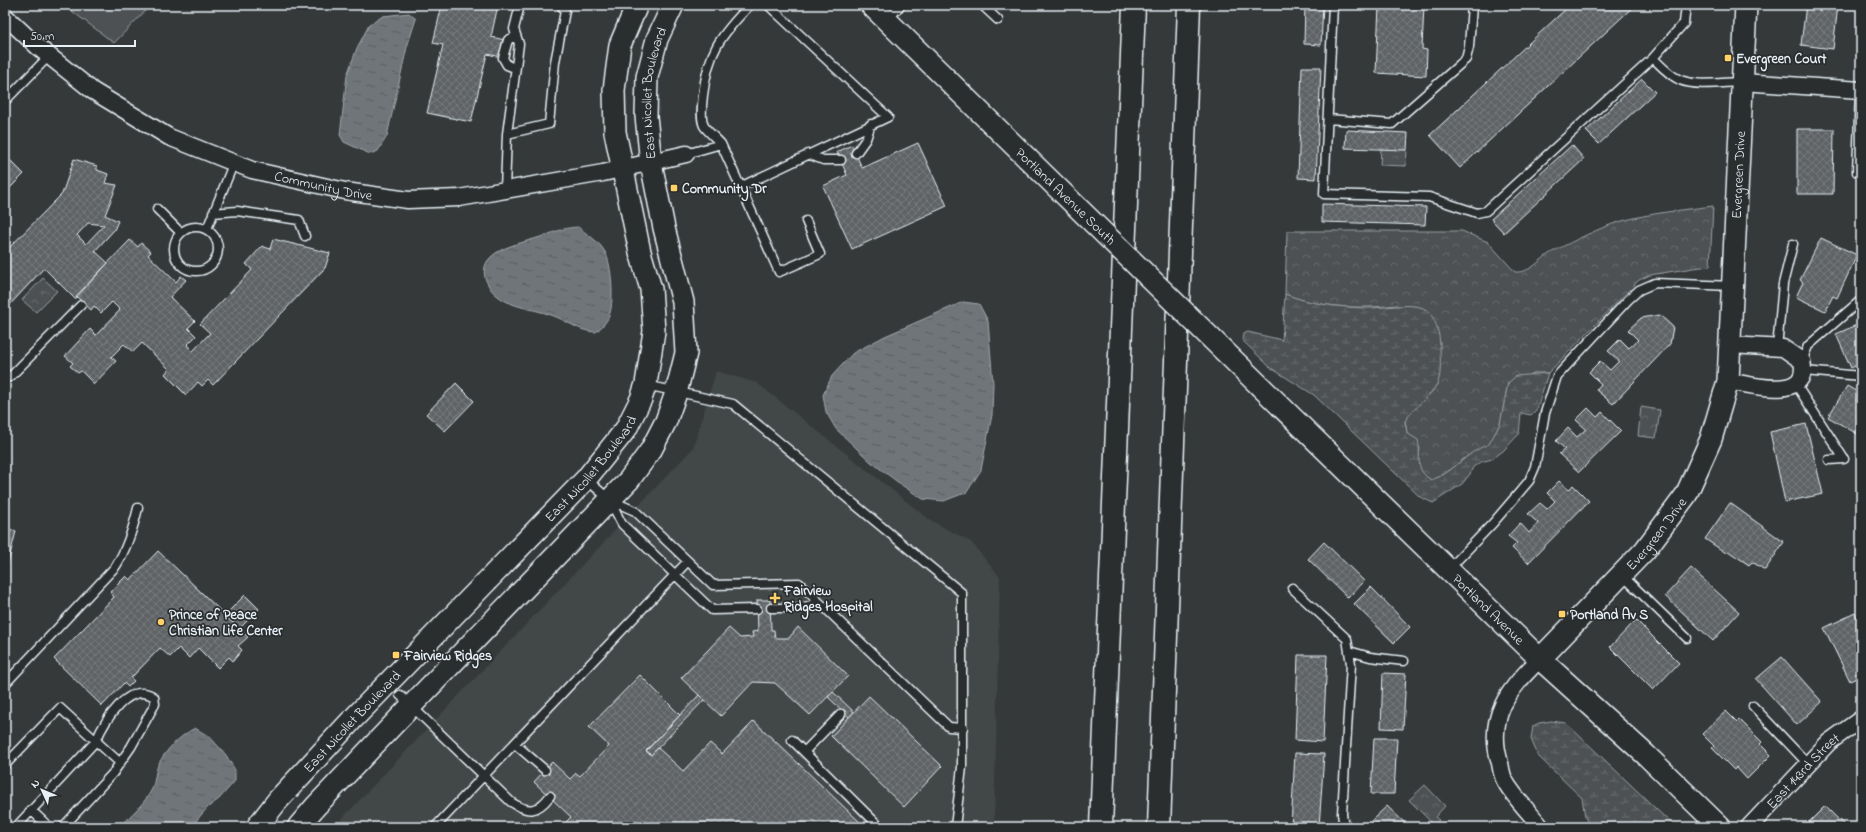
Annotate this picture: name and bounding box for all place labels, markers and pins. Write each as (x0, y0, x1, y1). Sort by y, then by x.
place label: Evergreen Court (1736, 49, 1827, 72)
marker: Evergreen Court (1723, 53, 1733, 63)
place label: Community Dr (682, 179, 767, 202)
marker: Community Dr (669, 183, 679, 193)
place label: Fairview Ridges Hospital (783, 581, 873, 620)
marker: Fairview Ridges Hospital (769, 592, 781, 604)
place label: Prince of Peace Christian Life Center (169, 605, 283, 642)
place label: Portland Av S (1570, 605, 1648, 626)
marker: Portland Av S (1557, 609, 1567, 619)
marker: Prince of Peace Christian Life Center (156, 617, 166, 627)
place label: Fairview Ridges (403, 646, 492, 669)
marker: Fairview Ridges (391, 650, 401, 660)

